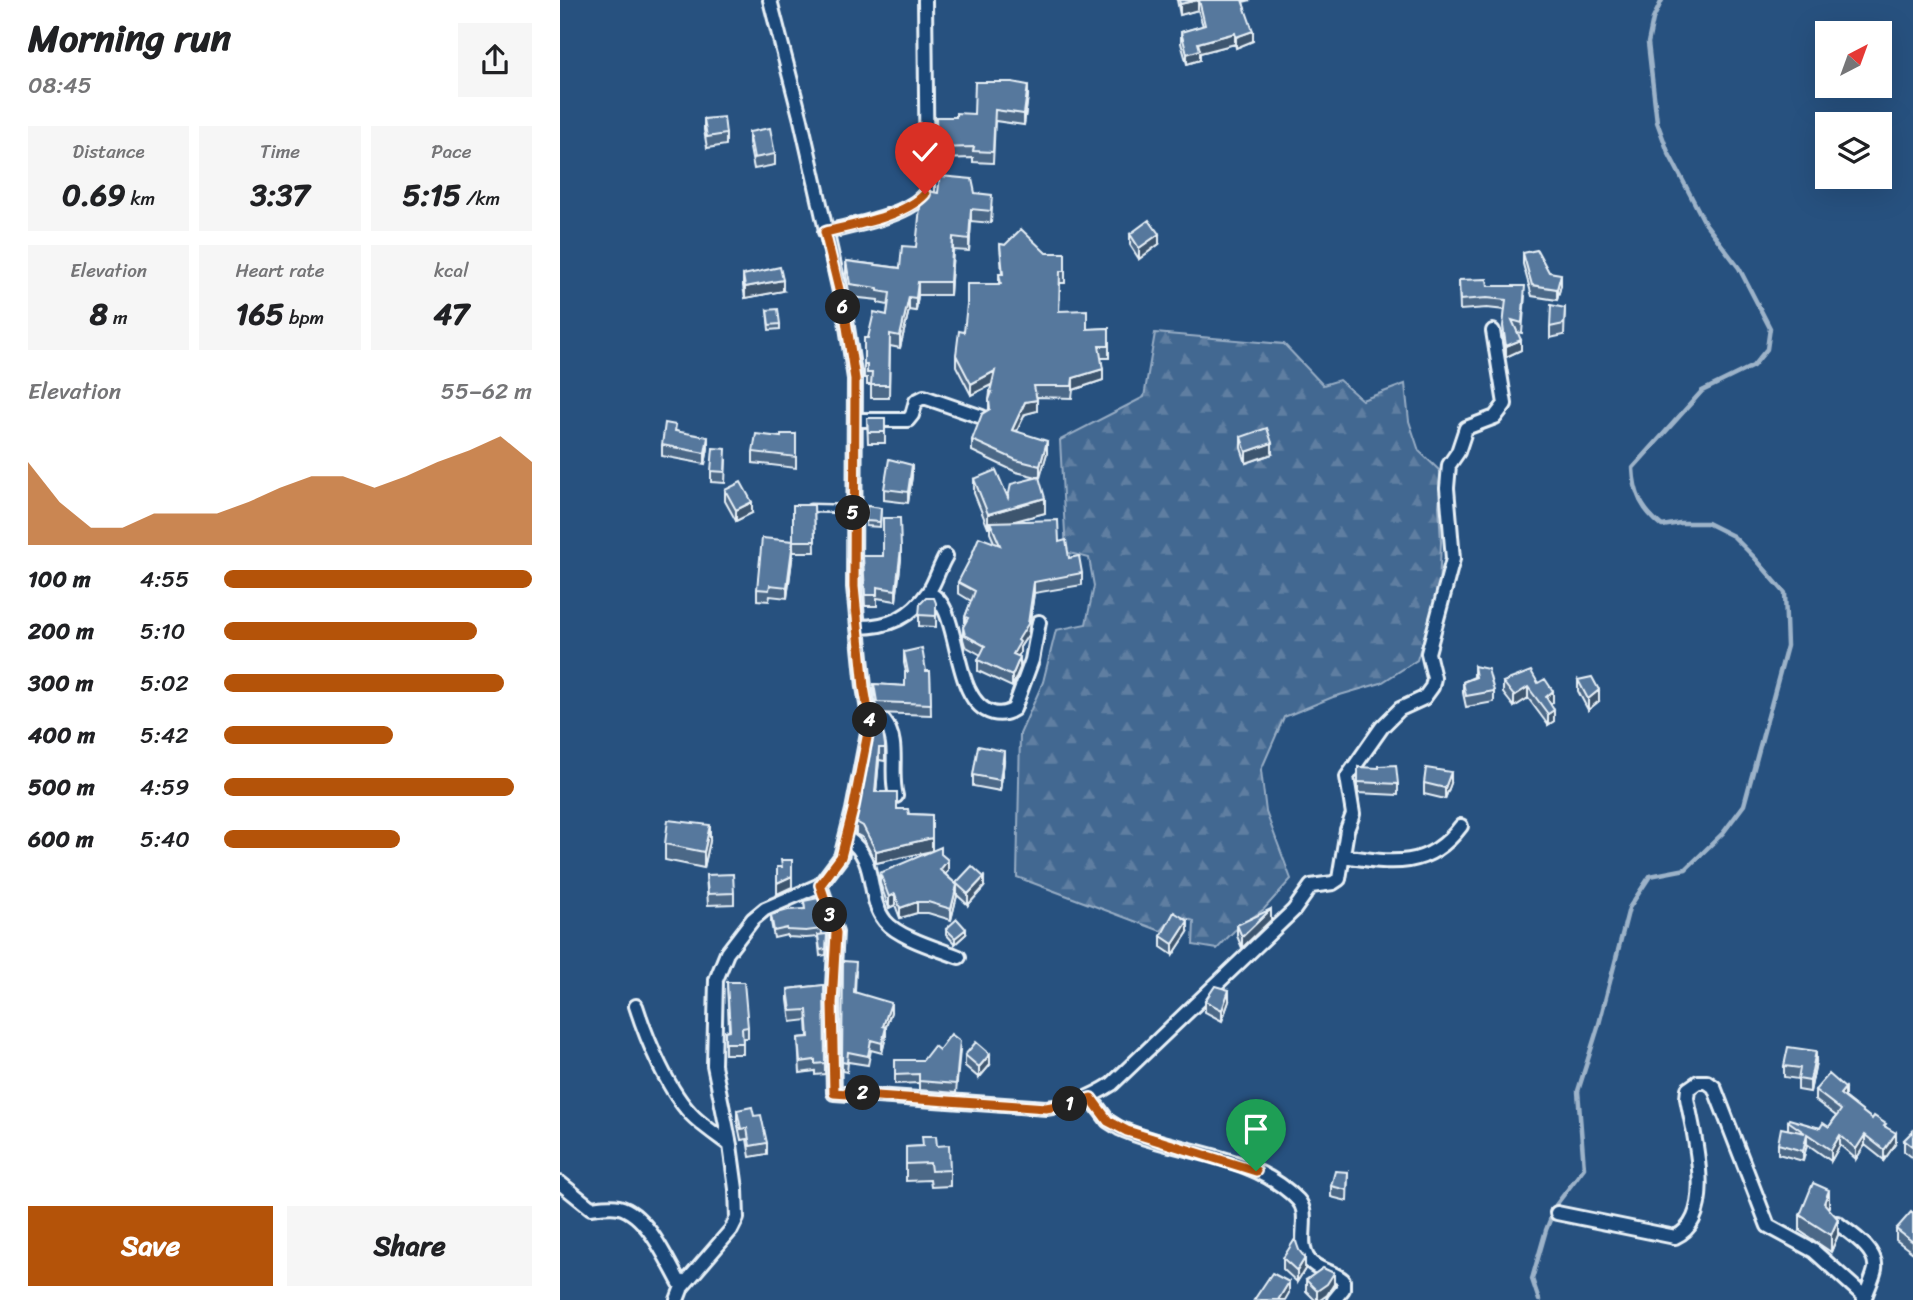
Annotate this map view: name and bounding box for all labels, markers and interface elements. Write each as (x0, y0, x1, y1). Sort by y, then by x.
text: Morning run (28, 5, 231, 72)
north arrow (1815, 21, 1892, 98)
map controls (1815, 21, 1892, 189)
button: share (458, 23, 532, 97)
text: 08:45 (28, 65, 92, 106)
button: layers (1815, 112, 1892, 189)
pin (895, 122, 955, 194)
icon: check (906, 133, 944, 171)
text: Distance (73, 135, 145, 168)
text: Time (260, 135, 300, 168)
text: Pace (431, 135, 471, 168)
text: 0.69 (62, 168, 126, 222)
text: 3:37 (250, 168, 310, 222)
text: 5:15 (403, 168, 461, 222)
text: km (126, 182, 155, 215)
text: /km (461, 182, 500, 215)
text: Elevation (70, 254, 147, 287)
text: Heart rate (235, 254, 325, 287)
text: kcal (434, 254, 469, 287)
text: 8 (90, 287, 108, 341)
text: 165 (236, 287, 284, 341)
text: 47 (433, 287, 469, 341)
pin: 6 (826, 290, 860, 324)
text: 6 (837, 290, 848, 323)
text: m (108, 301, 127, 334)
text: bpm (284, 301, 324, 334)
text: Elevation (28, 371, 121, 412)
text: 55–62 m (441, 371, 532, 412)
pin: 5 (836, 496, 870, 530)
text: 5 (847, 496, 858, 529)
text: 100 m (28, 559, 91, 600)
text: 4:55 (140, 559, 189, 600)
text: 200 m (28, 611, 94, 652)
text: 5:10 (140, 611, 185, 652)
text: 300 m (28, 663, 93, 704)
text: 5:02 (140, 663, 189, 704)
pin: 4 (852, 702, 888, 738)
text: 4 (864, 703, 875, 736)
text: 400 m (28, 715, 95, 756)
text: 5:42 (140, 715, 189, 756)
text: 500 m (28, 767, 95, 808)
text: 4:59 (140, 767, 190, 808)
text: 600 m (28, 819, 94, 860)
text: 5:40 (140, 819, 190, 860)
pin: 3 (812, 898, 848, 932)
text: 3 (824, 898, 835, 931)
pin: 2 (846, 1076, 880, 1110)
text: 2 (857, 1076, 868, 1109)
pin: 1 (1052, 1086, 1088, 1122)
text: 1 (1065, 1087, 1074, 1120)
pin (1226, 1099, 1286, 1171)
icon: arrive (1237, 1110, 1275, 1148)
button: Save (28, 1206, 273, 1286)
button: Share (287, 1206, 532, 1286)

